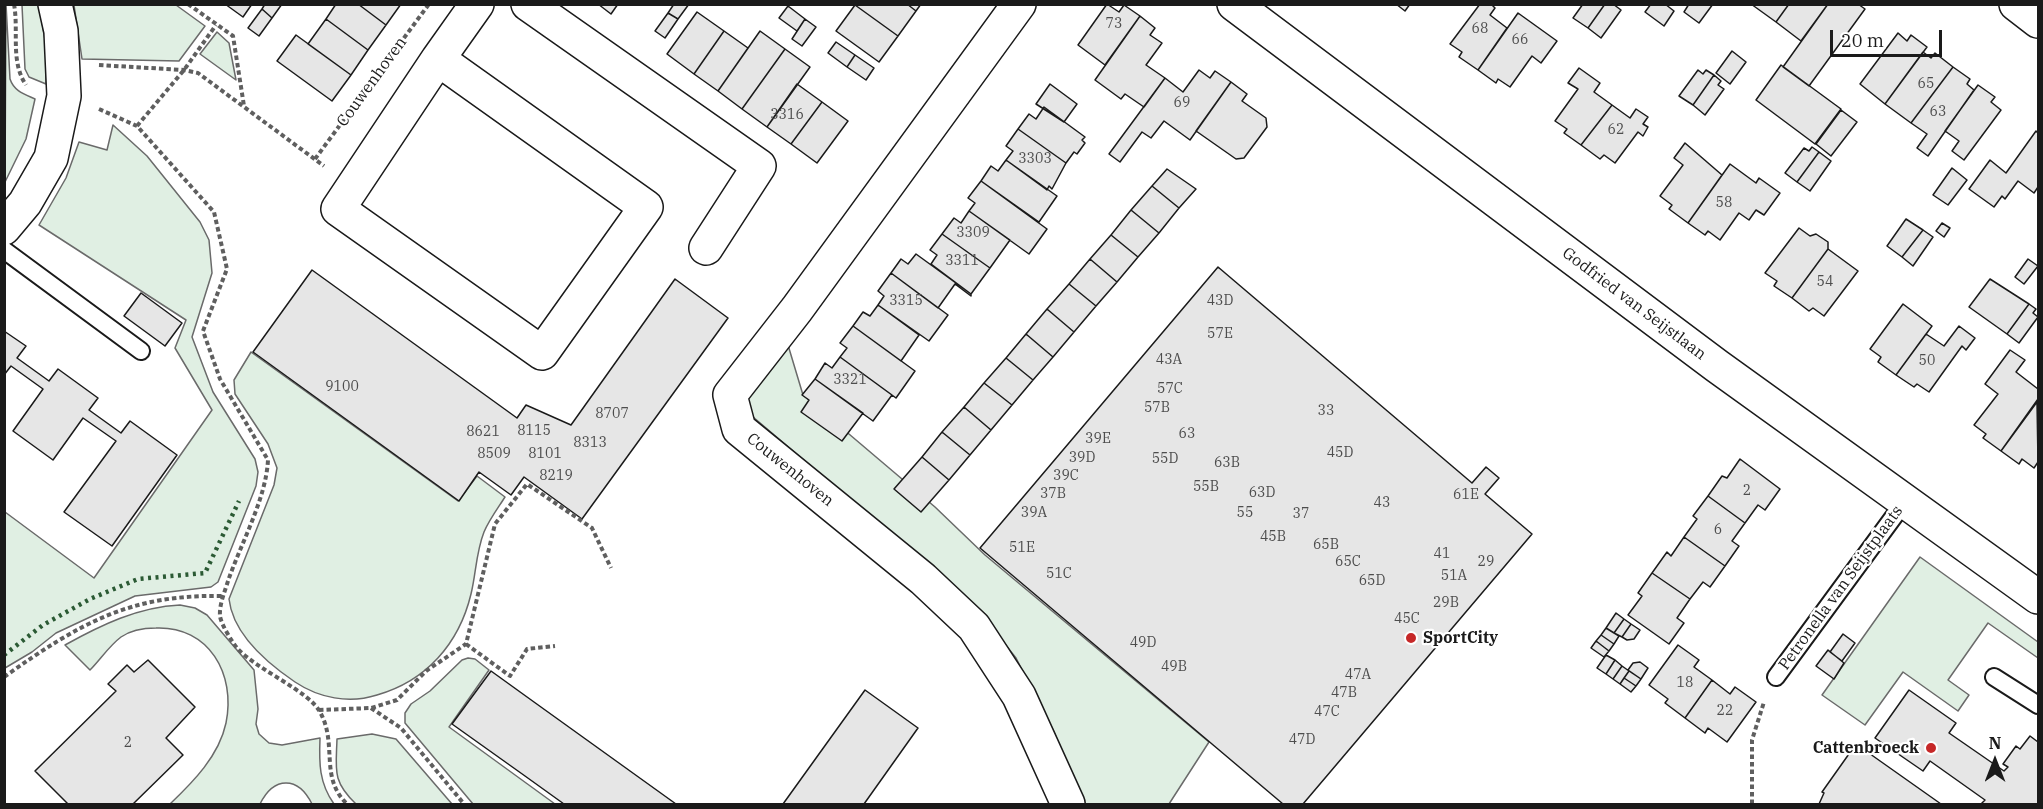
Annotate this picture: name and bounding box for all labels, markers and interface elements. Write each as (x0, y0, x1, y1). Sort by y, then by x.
house number: 73 (1106, 16, 1122, 32)
scale bar (1833, 18, 1946, 56)
house number: 68 (1472, 21, 1488, 37)
text: 20 m (1841, 29, 1884, 52)
house number: 66 (1512, 32, 1528, 48)
street label: Couwenhoven (333, 33, 411, 131)
house number: 65 (1918, 76, 1934, 92)
house number: 69 (1174, 95, 1190, 111)
house number: 63 (1930, 104, 1946, 120)
house number: 3316 (770, 107, 804, 123)
house number: 62 (1608, 122, 1624, 138)
house number: 3303 (1018, 151, 1052, 167)
house number: 58 (1716, 195, 1732, 211)
house number: 3309 (956, 225, 990, 241)
street label: Godfried van Seijstlaan (1558, 244, 1710, 364)
house number: 3311 (945, 253, 979, 269)
house number: 54 (1817, 274, 1833, 290)
house number: 3315 (889, 293, 923, 309)
house number: 43D (1207, 293, 1233, 309)
house number: 57E (1207, 326, 1233, 342)
house number: 43A (1156, 352, 1182, 368)
house number: 50 (1919, 353, 1935, 369)
house number: 3321 (833, 372, 867, 388)
house number: 9100 (325, 379, 359, 395)
house number: 57C (1157, 381, 1183, 397)
house number: 57B (1144, 400, 1170, 416)
house number: 33 (1318, 403, 1334, 419)
house number: 8707 (595, 406, 629, 422)
house number: 8115 (517, 423, 551, 439)
house number: 8621 (466, 424, 500, 440)
house number: 63 (1179, 426, 1195, 442)
street label: Couwenhoven (743, 429, 837, 511)
house number: 39E (1085, 431, 1111, 447)
house number: 8313 (573, 435, 607, 451)
house number: 45D (1327, 445, 1353, 461)
house number: 8509 (477, 446, 511, 462)
house number: 8101 (528, 446, 562, 462)
house number: 39D (1069, 450, 1095, 466)
house number: 55D (1152, 451, 1178, 467)
house number: 63B (1214, 455, 1240, 471)
house number: 8219 (539, 468, 573, 484)
house number: 39C (1053, 468, 1079, 484)
house number: 55B (1193, 479, 1219, 495)
house number: 2 (1743, 483, 1751, 499)
house number: 63D (1249, 485, 1275, 501)
house number: 37B (1040, 486, 1066, 502)
house number: 61E (1453, 487, 1479, 503)
house number: 43 (1374, 495, 1390, 511)
street label: Petronella van Seijstplaats (1775, 502, 1907, 674)
house number: 39A (1021, 505, 1047, 521)
house number: 55 (1237, 505, 1253, 521)
house number: 37 (1293, 506, 1309, 522)
house number: 6 (1714, 522, 1722, 538)
house number: 45B (1260, 529, 1286, 545)
house number: 65B (1313, 537, 1339, 553)
house number: 51E (1009, 540, 1035, 556)
house number: 41 (1434, 546, 1450, 562)
house number: 65C (1335, 554, 1361, 570)
house number: 29 (1478, 554, 1494, 570)
house number: 51C (1046, 566, 1072, 582)
house number: 51A (1441, 568, 1467, 584)
house number: 65D (1359, 573, 1385, 589)
house number: 29B (1433, 595, 1459, 611)
house number: 45C (1394, 611, 1420, 627)
place label: SportCity (1423, 628, 1498, 648)
marker: SportCity (1404, 631, 1418, 645)
house number: 49D (1130, 635, 1156, 651)
house number: 49B (1161, 659, 1187, 675)
house number: 47A (1345, 667, 1371, 683)
house number: 18 (1677, 675, 1693, 691)
house number: 47B (1331, 685, 1357, 701)
house number: 22 (1717, 703, 1733, 719)
house number: 47C (1314, 704, 1340, 720)
north arrow (1965, 731, 2025, 791)
house number: 47D (1289, 732, 1315, 748)
text: N (1989, 733, 2001, 753)
house number: 2 (124, 735, 132, 751)
place label: Cattenbroeck (1813, 738, 1919, 758)
marker: Cattenbroeck (1924, 741, 1938, 755)

